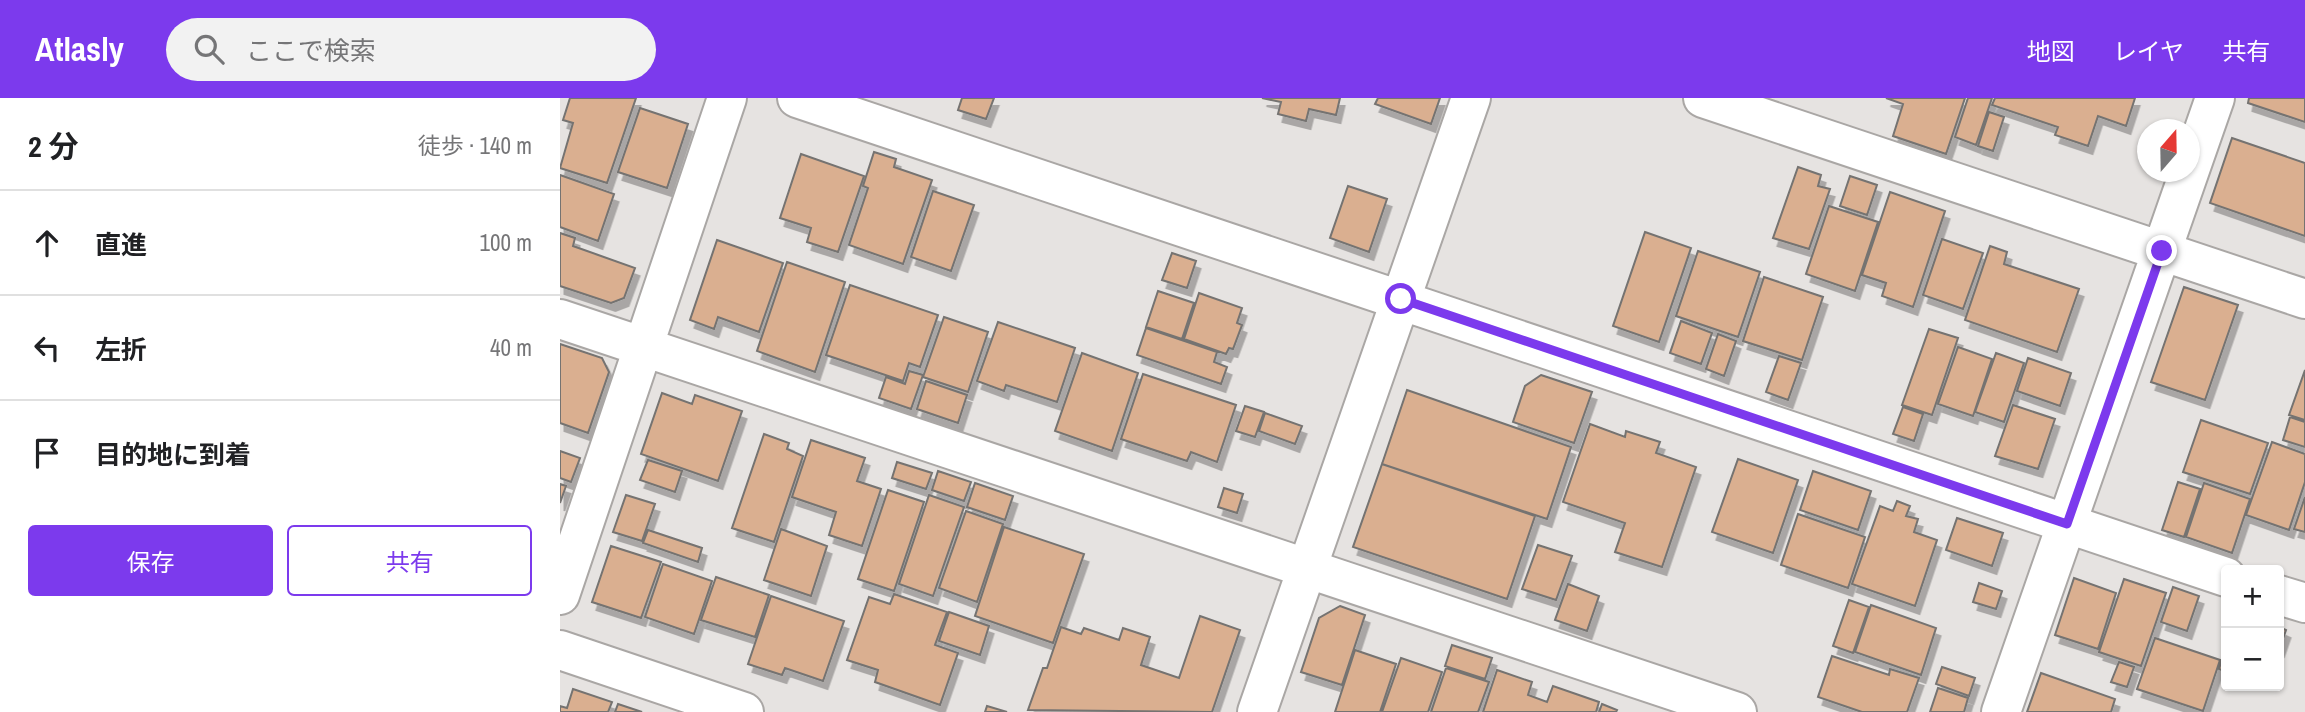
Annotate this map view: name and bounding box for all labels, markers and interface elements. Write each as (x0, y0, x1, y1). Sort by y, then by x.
search box (166, 18, 656, 81)
text: Atlasly (35, 27, 124, 71)
icon: search (190, 30, 228, 68)
text: ここで検索 (246, 33, 376, 68)
text: 地図 (2027, 35, 2075, 67)
text: レイヤ (2113, 35, 2184, 67)
text: 共有 (2222, 35, 2270, 67)
north arrow (2137, 119, 2200, 182)
text: 2 分 (28, 126, 79, 166)
text: 徒歩 · 140 m (418, 130, 532, 161)
icon: ahead (28, 224, 66, 262)
text: 直進 (95, 227, 147, 262)
text: 100 m (480, 227, 532, 258)
route end (2146, 235, 2177, 266)
route start (1385, 283, 1416, 314)
icon: left (28, 329, 66, 367)
text: 左折 (95, 332, 147, 367)
text: 40 m (490, 332, 532, 363)
icon: arrive (28, 434, 66, 472)
text: 目的地に到着 (95, 437, 251, 472)
button: 保存 (28, 525, 273, 596)
button: 共有 (287, 525, 532, 596)
map controls (2221, 565, 2284, 691)
button: + (2221, 565, 2284, 628)
button: − (2221, 628, 2284, 691)

